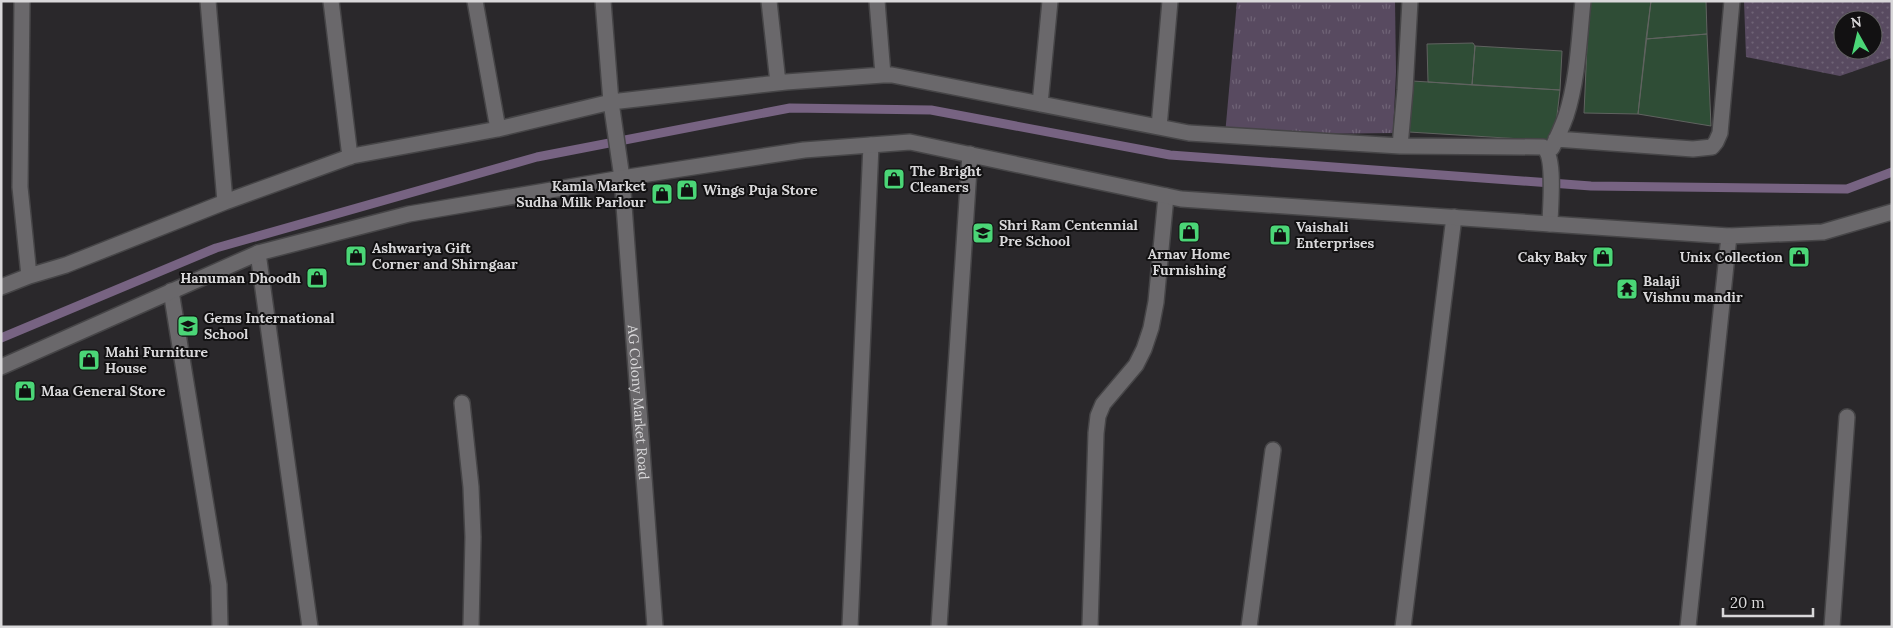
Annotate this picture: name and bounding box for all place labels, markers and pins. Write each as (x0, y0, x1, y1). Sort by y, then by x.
place label: The Bright Cleaners (910, 162, 982, 196)
shop icon: The Bright Cleaners (882, 167, 906, 191)
place label: Kamla Market Sudha Milk Parlour (516, 177, 646, 211)
shop icon: Wings Puja Store (675, 178, 699, 202)
place label: Wings Puja Store (703, 181, 818, 199)
shop icon: Kamla Market Sudha Milk Parlour (650, 182, 674, 206)
place label: Shri Ram Centennial Pre School (999, 216, 1139, 250)
place label: Vaishali Enterprises (1296, 218, 1375, 252)
shop icon: Arnav Home Furnishing (1177, 220, 1201, 244)
school or university icon: Shri Ram Centennial Pre School (971, 221, 995, 245)
shop icon: Vaishali Enterprises (1268, 223, 1292, 247)
place label: Ashwariya Gift Corner and Shirngaar (372, 239, 518, 273)
shop icon: Ashwariya Gift Corner and Shirngaar (344, 244, 368, 268)
place label: Arnav Home Furnishing (1148, 245, 1231, 279)
shop icon: Caky Baky (1591, 245, 1615, 269)
shop icon: Unix Collection (1787, 245, 1811, 269)
place label: Caky Baky (1518, 248, 1587, 266)
place label: Unix Collection (1680, 248, 1783, 266)
shop icon: Hanuman Dhoodh (305, 266, 329, 290)
place label: Hanuman Dhoodh (180, 269, 301, 287)
place label: Balaji Vishnu mandir (1643, 272, 1743, 306)
temple icon: Balaji Vishnu mandir (1615, 277, 1639, 301)
place label: Gems International School (204, 309, 335, 343)
school or university icon: Gems International School (176, 314, 200, 338)
place label: Mahi Furniture House (105, 343, 209, 377)
shop icon: Mahi Furniture House (77, 348, 101, 372)
shop icon: Maa General Store (13, 379, 37, 403)
place label: Maa General Store (41, 382, 166, 400)

